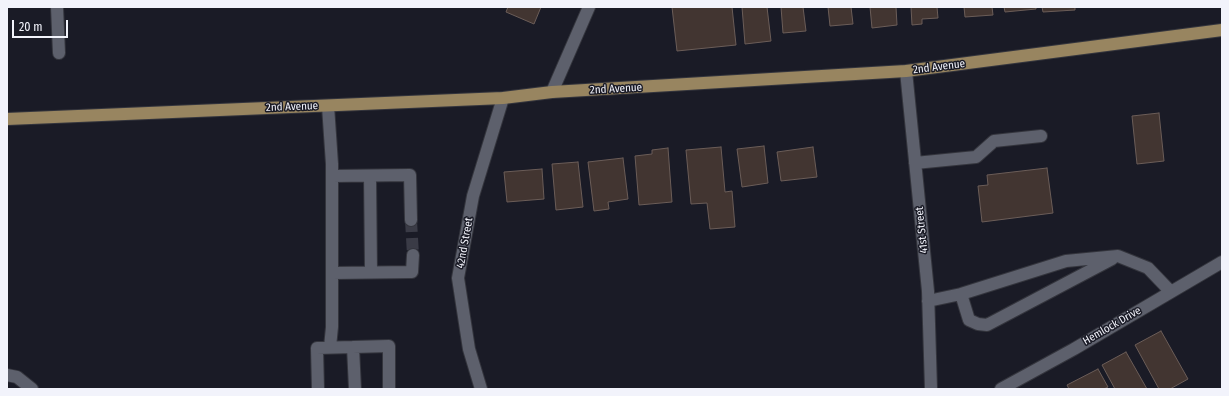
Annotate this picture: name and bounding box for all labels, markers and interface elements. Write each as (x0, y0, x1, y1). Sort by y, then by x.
scale bar (14, 12, 70, 38)
text: 20 m (19, 20, 43, 34)
street label: 2nd Avenue (912, 57, 966, 77)
street label: 2nd Avenue (590, 81, 642, 97)
street label: 2nd Avenue (266, 99, 318, 115)
street label: 41st Street (913, 206, 931, 254)
street label: 42nd Street (454, 217, 476, 269)
street label: Hemlock Drive (1081, 304, 1143, 348)

